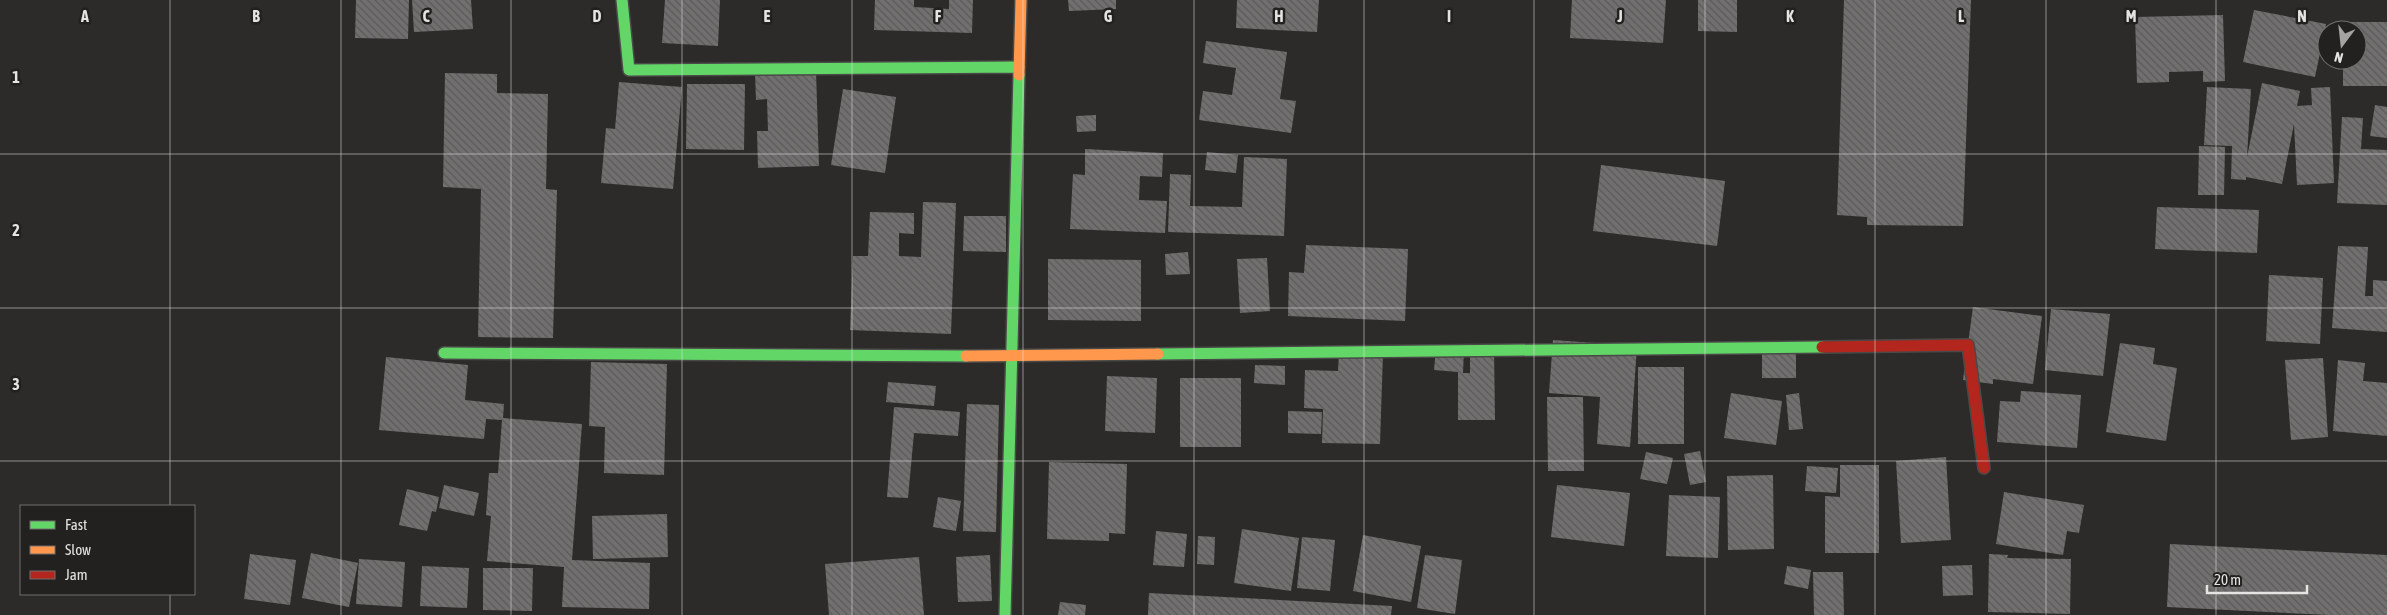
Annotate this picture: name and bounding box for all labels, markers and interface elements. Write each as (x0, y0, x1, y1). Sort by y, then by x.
text: A (80, 7, 89, 25)
text: B (252, 7, 260, 25)
text: C (422, 7, 430, 25)
text: D (593, 7, 602, 25)
text: E (764, 7, 771, 25)
text: F (935, 7, 942, 25)
text: G (1104, 7, 1113, 25)
text: H (1274, 7, 1284, 25)
text: I (1447, 7, 1451, 25)
text: J (1616, 7, 1623, 25)
text: K (1786, 7, 1794, 25)
text: L (1958, 7, 1965, 25)
text: M (2126, 7, 2136, 25)
text: N (2297, 7, 2307, 25)
north arrow (2317, 20, 2367, 70)
text: N (2333, 49, 2345, 66)
text: 1 (12, 68, 20, 86)
text: 2 (12, 221, 20, 239)
text: 3 (12, 375, 20, 393)
legend (20, 505, 195, 595)
text: Fast (65, 516, 87, 533)
text: Slow (65, 541, 91, 558)
scale bar (2207, 562, 2307, 594)
text: Jam (65, 566, 88, 583)
text: 20 m (2214, 571, 2241, 588)

